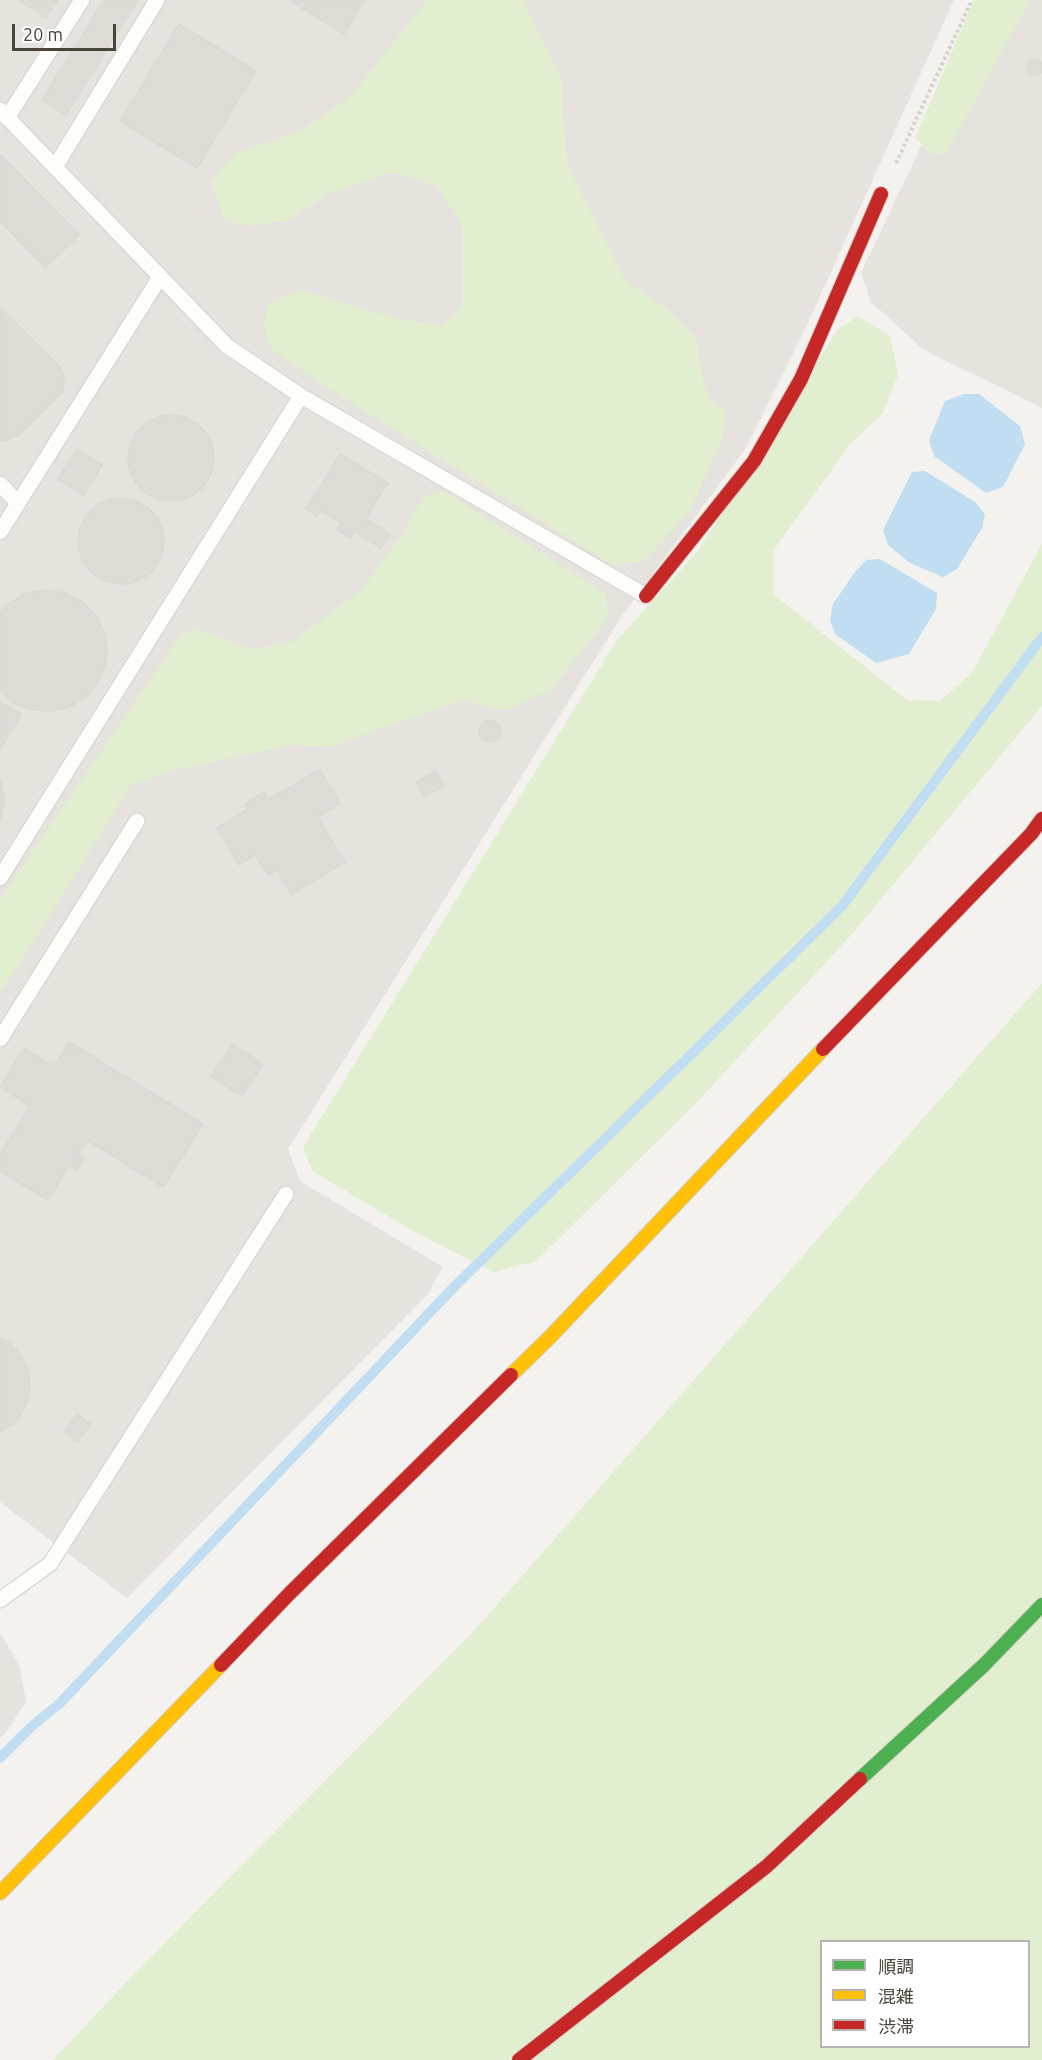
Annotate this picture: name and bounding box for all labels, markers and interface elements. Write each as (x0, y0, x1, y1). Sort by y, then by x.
scale bar (15, 12, 118, 50)
text: 20 m (23, 24, 63, 44)
legend (820, 1940, 1030, 2048)
text: 順調 (878, 1956, 914, 1976)
text: 混雑 (878, 1986, 914, 2006)
text: 渋滞 (878, 2016, 914, 2036)

